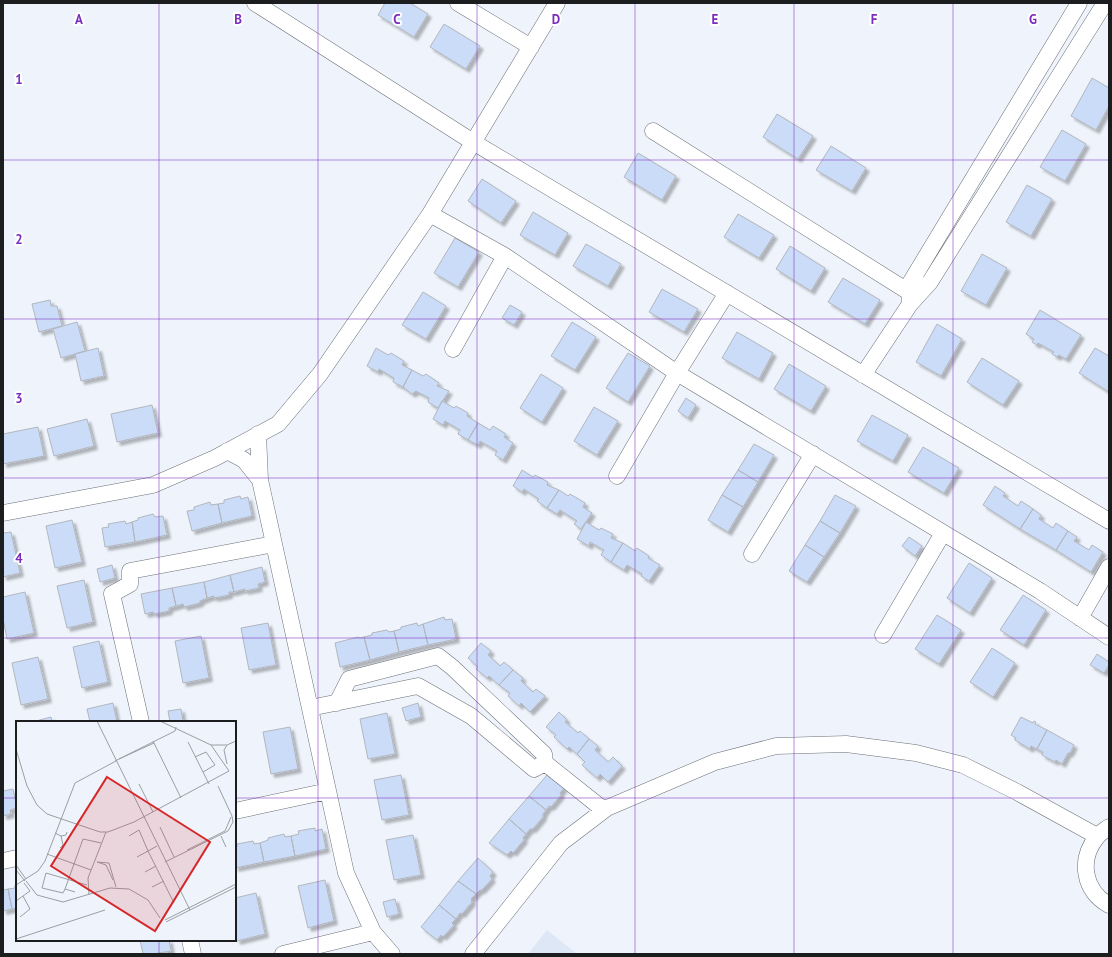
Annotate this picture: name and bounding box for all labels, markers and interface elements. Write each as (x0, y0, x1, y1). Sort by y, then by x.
text: A (75, 11, 83, 28)
text: B (234, 11, 242, 28)
text: C (393, 11, 401, 28)
text: D (552, 11, 560, 28)
text: E (712, 11, 719, 28)
text: F (871, 11, 878, 28)
text: G (1029, 11, 1037, 28)
text: 1 (15, 71, 23, 88)
text: 2 (15, 231, 23, 248)
text: 3 (15, 390, 23, 407)
text: 4 (15, 550, 23, 567)
inset map (16, 721, 236, 941)

